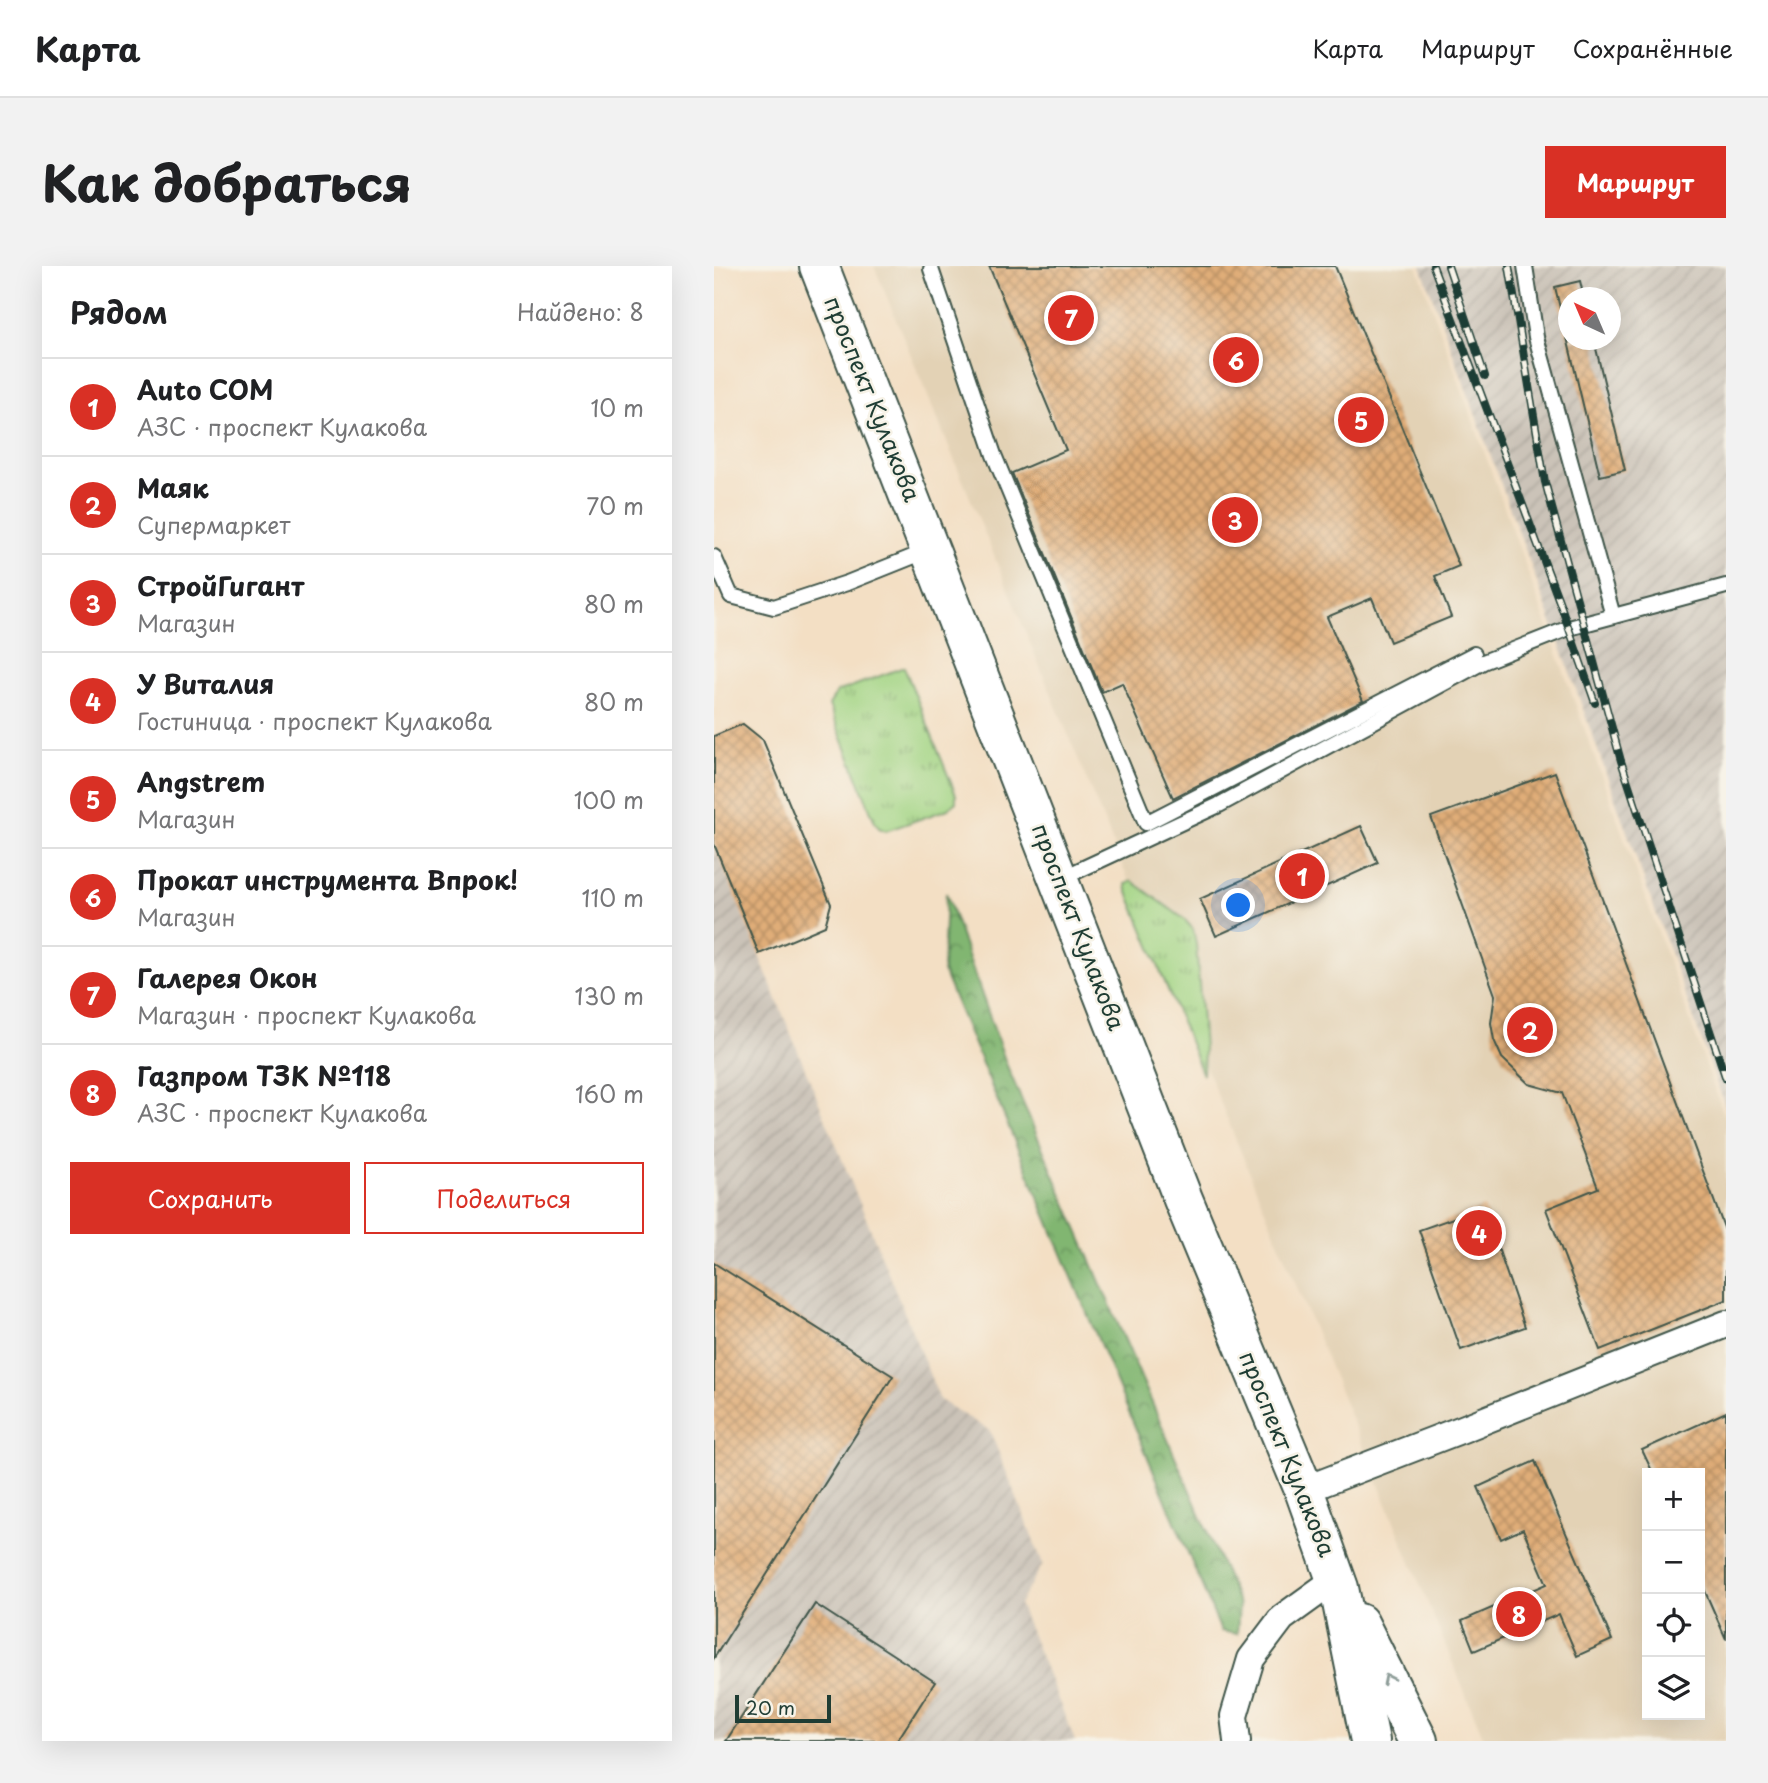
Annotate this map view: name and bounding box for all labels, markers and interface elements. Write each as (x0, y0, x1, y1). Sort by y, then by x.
text: Карта (35, 23, 141, 73)
text: Карта (1312, 30, 1383, 66)
text: Маршрут (1421, 30, 1535, 66)
text: Сохранённые (1573, 30, 1733, 66)
text: Как добраться (42, 145, 412, 219)
button: Маршрут (1545, 146, 1726, 218)
north arrow (1558, 287, 1621, 350)
text: Рядом (70, 289, 168, 334)
street label: проспект Кулакова (816, 290, 931, 507)
pin: 7 (1048, 292, 1094, 344)
text: Найдено: 8 (517, 294, 644, 329)
pin: 6 (1213, 334, 1259, 386)
text: Auto COM (137, 370, 273, 409)
text: 1 (88, 390, 99, 425)
text: 10 m (590, 390, 644, 425)
pin: 5 (1338, 394, 1384, 446)
text: АЗС · проспект Кулакова (137, 409, 427, 444)
text: Маяк (137, 468, 209, 507)
text: 2 (85, 488, 101, 523)
text: 70 m (586, 488, 644, 523)
pin: 3 (1212, 494, 1258, 546)
text: Супермаркет (137, 507, 291, 542)
text: СтройГигант (137, 566, 304, 605)
text: 3 (85, 586, 101, 621)
text: 80 m (584, 586, 644, 621)
text: Магазин (137, 605, 236, 640)
text: У Виталия (137, 664, 274, 703)
text: 4 (85, 684, 101, 719)
text: 80 m (584, 684, 644, 719)
text: Гостиница · проспект Кулакова (137, 703, 492, 738)
text: Angstrem (137, 762, 265, 801)
text: 5 (86, 782, 100, 817)
text: 100 m (574, 782, 644, 817)
text: Магазин (137, 801, 236, 836)
street label: проспект Кулакова (1024, 818, 1135, 1036)
pin: 1 (1279, 850, 1325, 902)
text: Прокат инструмента Впрок! (137, 860, 518, 899)
text: 6 (85, 880, 101, 915)
text: 110 m (582, 880, 644, 915)
your location (1221, 888, 1255, 922)
text: Магазин (137, 899, 236, 934)
text: Галерея Окон (137, 958, 318, 997)
text: 7 (86, 978, 100, 1013)
text: 130 m (574, 978, 644, 1013)
text: Магазин · проспект Кулакова (137, 997, 476, 1032)
pin: 2 (1507, 1004, 1553, 1056)
text: Газпром ТЗК №118 (137, 1056, 391, 1095)
text: 8 (86, 1076, 100, 1111)
text: 160 m (575, 1076, 644, 1111)
text: АЗС · проспект Кулакова (137, 1095, 427, 1130)
button: Сохранить (70, 1162, 350, 1234)
button: Поделиться (364, 1162, 644, 1234)
pin: 4 (1456, 1207, 1502, 1259)
street label: проспект Кулакова (1231, 1345, 1346, 1562)
map controls (1642, 1468, 1705, 1720)
button: + (1642, 1468, 1705, 1531)
button: − (1642, 1531, 1705, 1594)
pin: 8 (1496, 1588, 1542, 1640)
button: locate (1642, 1594, 1705, 1657)
button: layers (1642, 1657, 1705, 1720)
one-way arrow (1383, 1674, 1397, 1686)
scale bar (735, 1692, 831, 1724)
text: 20 m (746, 1693, 795, 1721)

